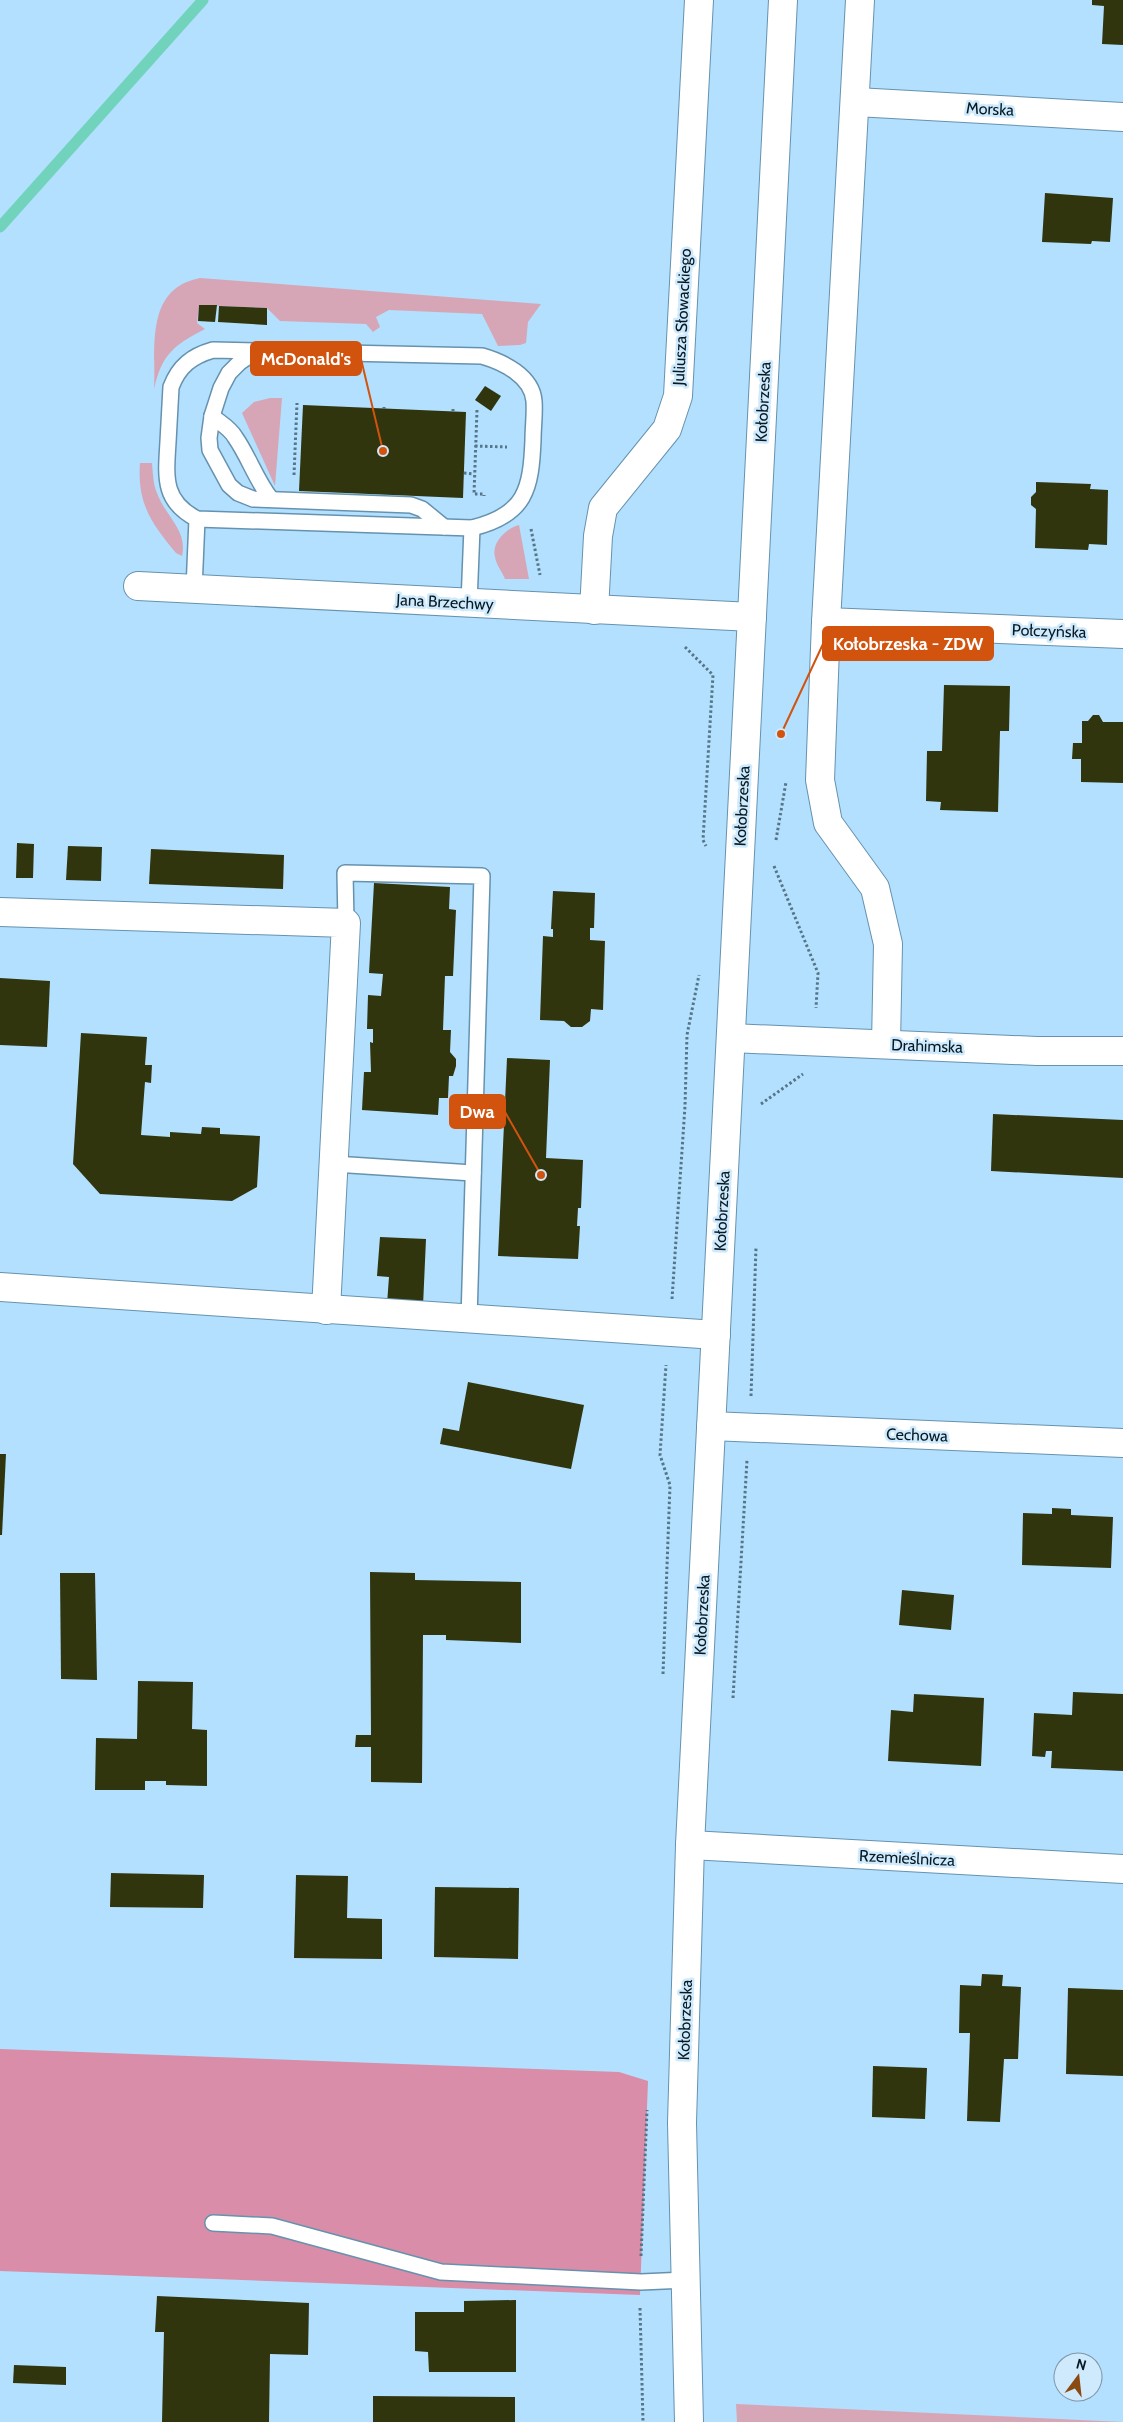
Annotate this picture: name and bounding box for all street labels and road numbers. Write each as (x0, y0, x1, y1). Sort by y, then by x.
street label: Morska (966, 98, 1015, 120)
street label: Juliusza Słowackiego (669, 248, 695, 387)
street label: Kołobrzeska (751, 361, 775, 443)
street label: Jana Brzechwy (395, 590, 494, 614)
street label: Połczyńska (1011, 620, 1087, 642)
street label: Kołobrzeska (730, 765, 754, 847)
street label: Drahimska (891, 1035, 963, 1057)
street label: Kołobrzeska (710, 1170, 734, 1252)
street label: Cechowa (886, 1424, 948, 1446)
street label: Kołobrzeska (690, 1574, 714, 1656)
street label: Rzemieślnicza (859, 1846, 956, 1870)
street label: Kołobrzeska (674, 1979, 696, 2061)

